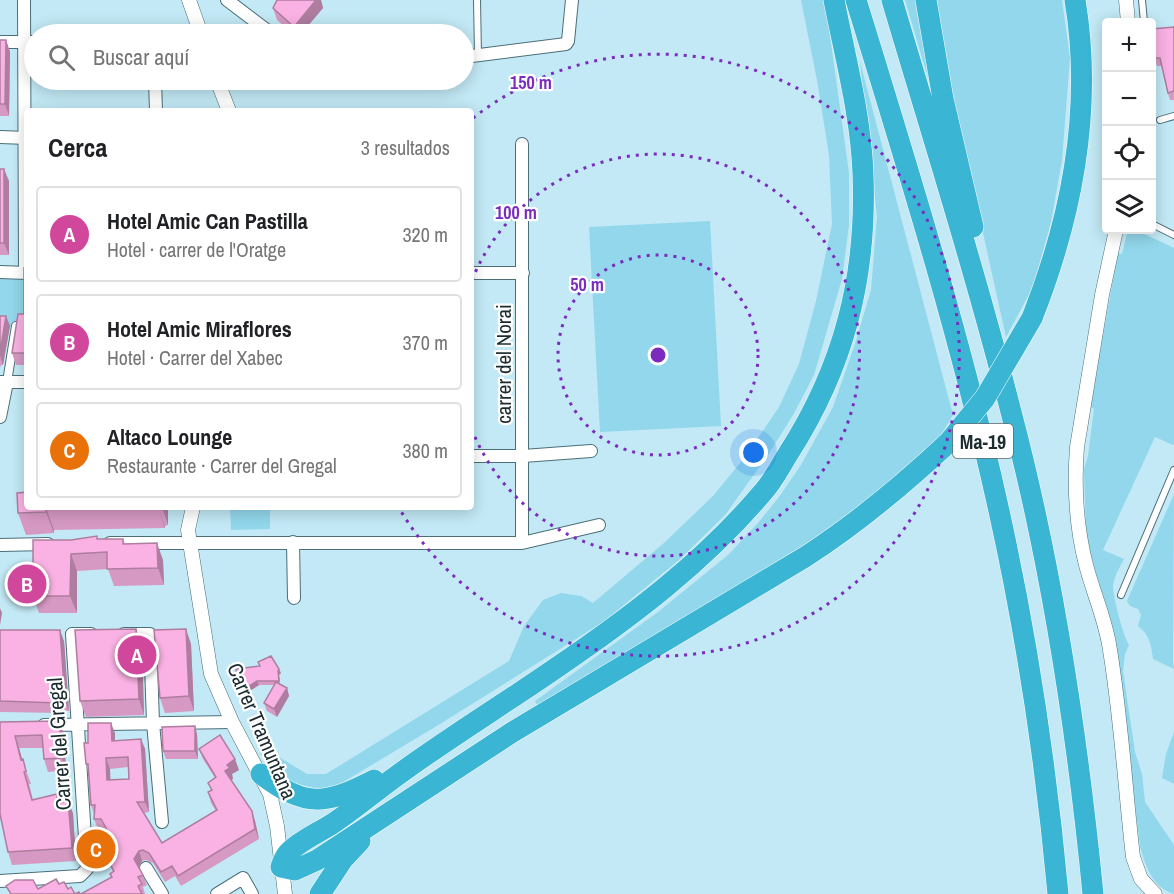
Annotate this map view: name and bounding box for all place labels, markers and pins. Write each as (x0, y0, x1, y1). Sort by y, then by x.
centre of rings (648, 345, 668, 365)
pin: B (8, 562, 46, 606)
pin: A (118, 632, 156, 678)
pin: C (76, 826, 116, 872)

